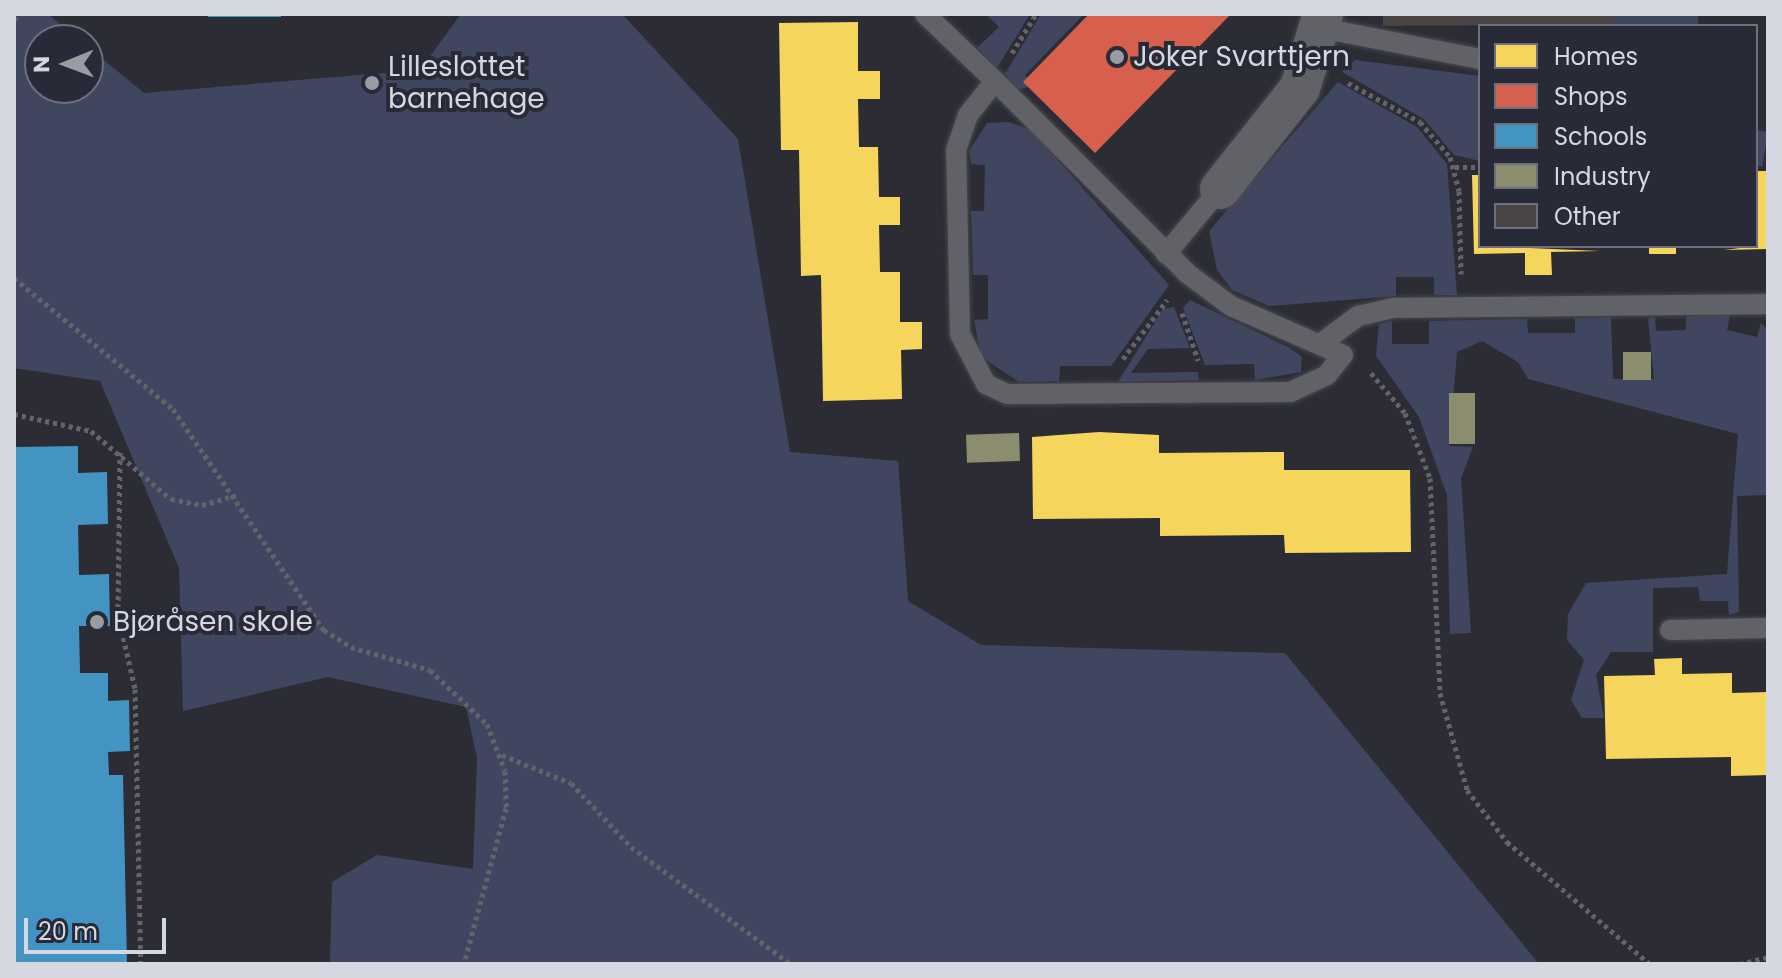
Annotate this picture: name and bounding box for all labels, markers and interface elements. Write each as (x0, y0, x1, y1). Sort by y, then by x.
north arrow (24, 24, 104, 104)
legend (1478, 24, 1758, 248)
place label: Joker Svarttjern (1133, 40, 1350, 74)
text: Homes (1554, 40, 1638, 73)
marker: Joker Svarttjern (1108, 48, 1126, 66)
place label: Lilleslottet barnehage (388, 50, 545, 116)
text: N (26, 56, 57, 73)
marker: Lilleslottet barnehage (363, 74, 381, 92)
text: Shops (1554, 80, 1628, 113)
text: Schools (1554, 120, 1647, 153)
text: Industry (1554, 160, 1651, 193)
text: Other (1554, 200, 1621, 233)
place label: Bjøråsen skole (113, 605, 313, 639)
marker: Bjøråsen skole (88, 613, 106, 631)
scale bar (28, 902, 170, 952)
text: 20 m (38, 915, 98, 948)

